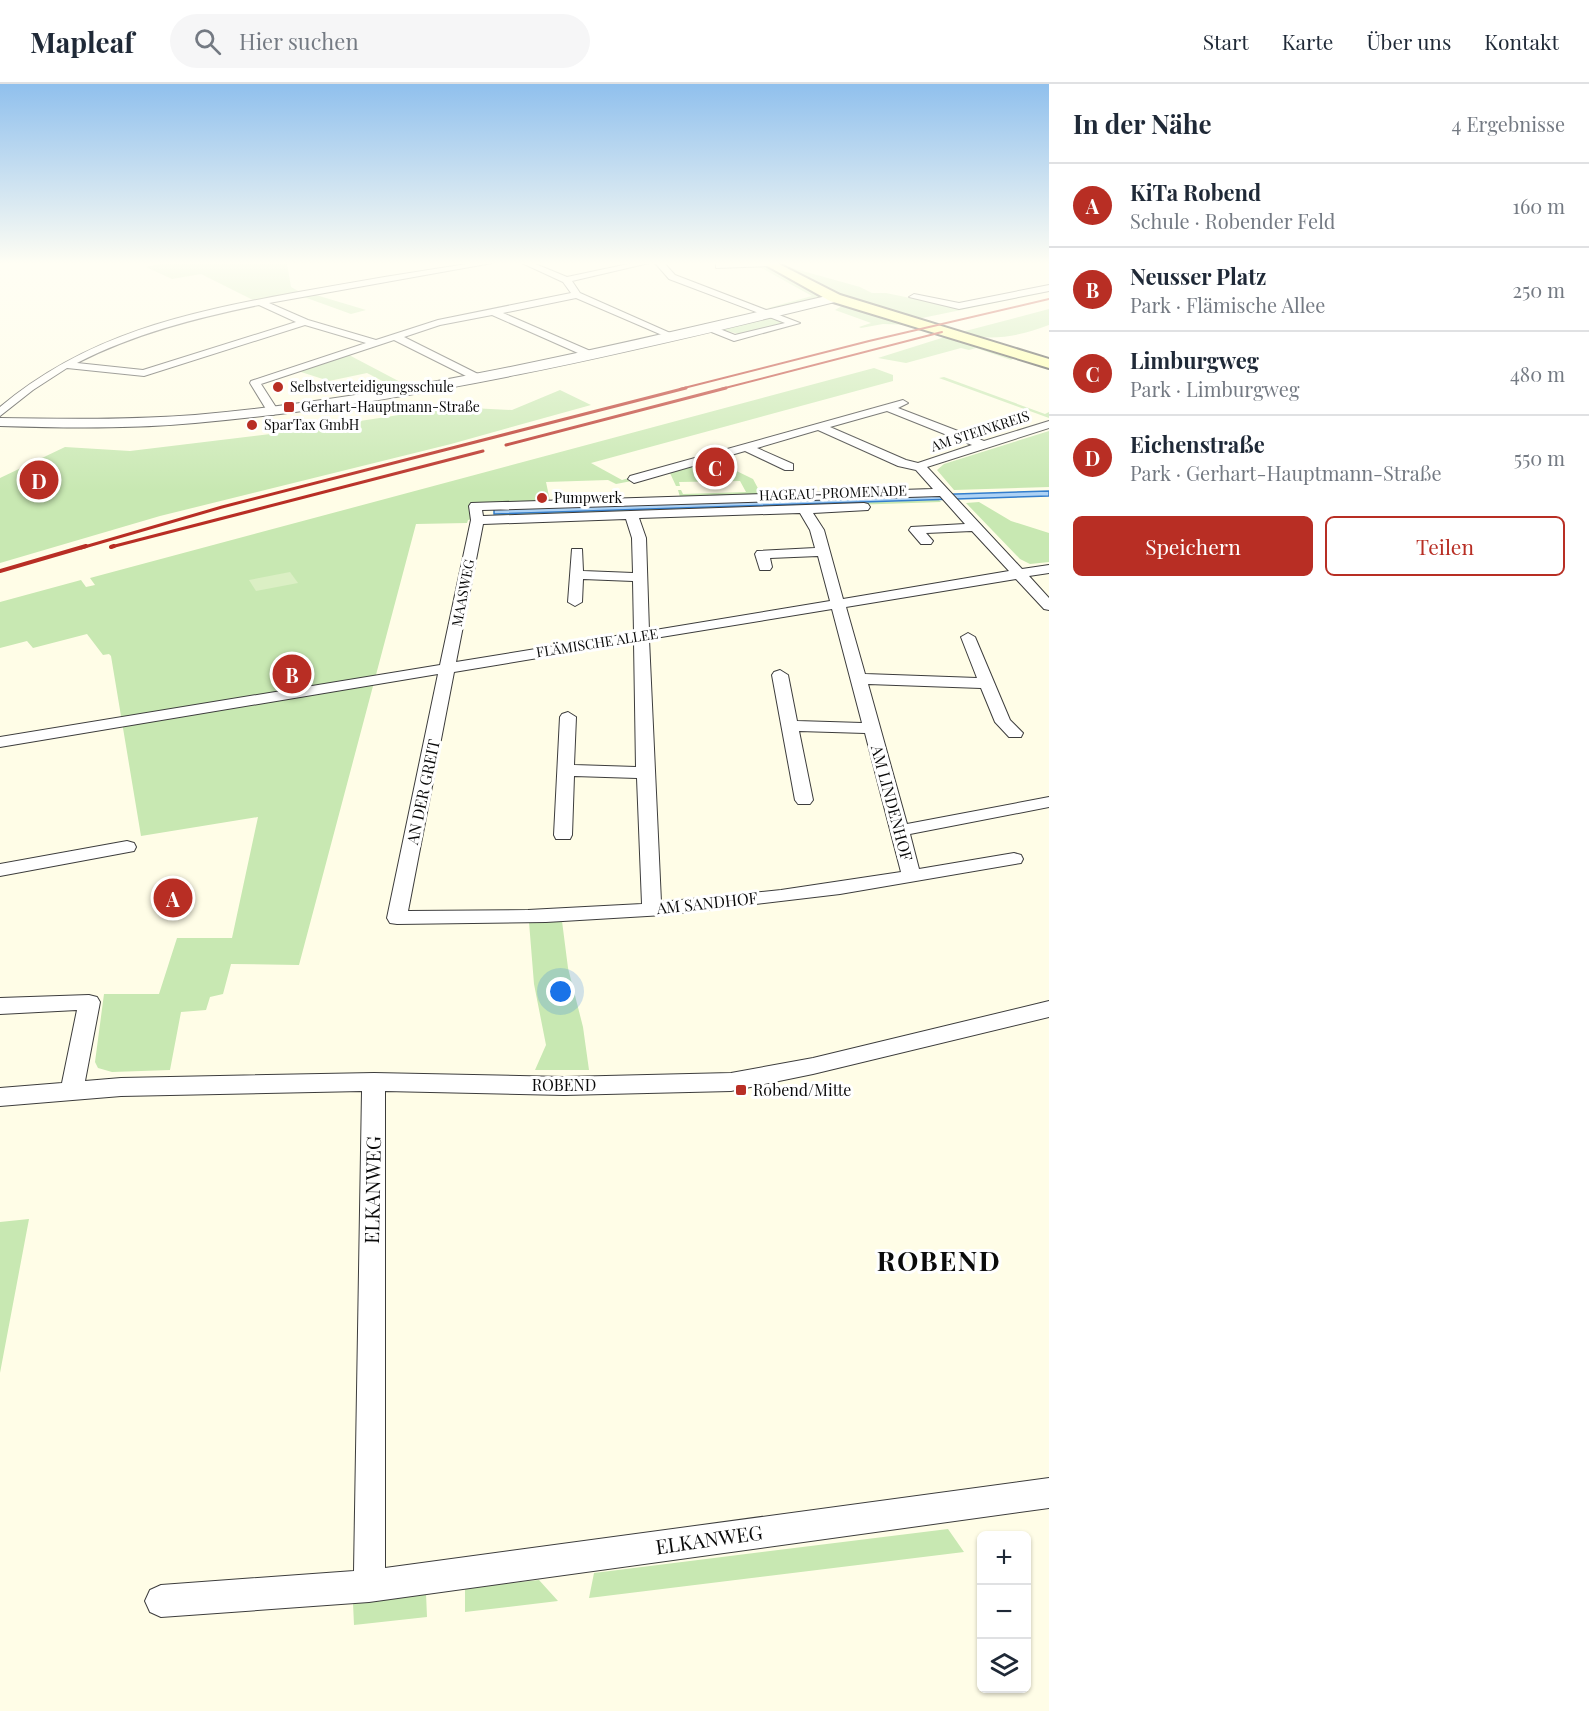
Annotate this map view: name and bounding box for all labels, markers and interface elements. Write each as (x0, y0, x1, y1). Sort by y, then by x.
search box (170, 14, 590, 68)
text: Mapleaf (30, 23, 134, 60)
icon: search (191, 25, 224, 58)
text: Hier suchen (239, 26, 359, 56)
text: Start (1203, 27, 1249, 55)
text: Karte (1282, 27, 1333, 55)
text: Über uns (1366, 27, 1451, 55)
text: Kontakt (1484, 27, 1559, 55)
text: In der Nähe (1073, 106, 1212, 141)
text: 4 Ergebnisse (1452, 110, 1565, 137)
text: KiTa Robend (1130, 177, 1261, 207)
text: A (1086, 192, 1099, 219)
text: 160 m (1513, 192, 1565, 219)
text: Schule · Robender Feld (1130, 207, 1335, 234)
text: Neusser Platz (1130, 261, 1266, 291)
text: B (1086, 276, 1099, 303)
text: 250 m (1512, 276, 1565, 303)
text: Park · Flämische Allee (1130, 291, 1325, 318)
text: Limburgweg (1130, 345, 1259, 375)
text: C (1085, 360, 1100, 387)
text: 480 m (1510, 360, 1565, 387)
text: Park · Limburgweg (1130, 375, 1299, 402)
place label: Selbstverteidigungsschule (290, 377, 454, 396)
marker: Selbstverteidigungsschule (271, 380, 285, 394)
place label: Gerhart-Hauptmann-Straße (301, 397, 480, 416)
marker: Gerhart-Hauptmann-Straße (282, 400, 296, 414)
street label: AM STEINKREIS (927, 406, 1032, 456)
place label: SparTax GmbH (264, 415, 360, 434)
marker: SparTax GmbH (245, 418, 259, 432)
text: Eichenstraße (1130, 429, 1265, 459)
pin: C (696, 444, 734, 490)
text: D (1085, 444, 1100, 471)
text: 550 m (1514, 444, 1565, 471)
pin: D (20, 458, 58, 502)
text: Park · Gerhart-Hauptmann-Straße (1130, 459, 1442, 486)
street label: HAGEAU-PROMENADE (759, 480, 907, 505)
place label: Pumpwerk (554, 488, 622, 507)
marker: Pumpwerk (535, 491, 549, 505)
button: Speichern (1073, 516, 1313, 576)
button: Teilen (1325, 516, 1565, 576)
street label: MAASWEG (447, 557, 478, 628)
street label: FLÄMISCHE ALLEE (535, 623, 659, 662)
pin: B (272, 652, 312, 696)
street label: AN DER GREIT (401, 737, 444, 847)
street label: AM LINDENHOF (867, 742, 918, 863)
pin: A (154, 876, 192, 920)
street label: AM SANDHOF (654, 887, 759, 918)
your location (546, 977, 575, 1006)
street label: ROBEND (532, 1074, 596, 1095)
place label: Robend/Mitte (753, 1079, 851, 1100)
marker: Robend/Mitte (734, 1083, 748, 1097)
street label: ELKANWEG (357, 1136, 386, 1244)
district label: ROBEND (877, 1242, 1001, 1278)
street label: ELKANWEG (654, 1518, 764, 1559)
map controls (977, 1531, 1031, 1693)
button: + (977, 1531, 1031, 1585)
button: − (977, 1585, 1031, 1639)
button: layers (977, 1639, 1031, 1693)

